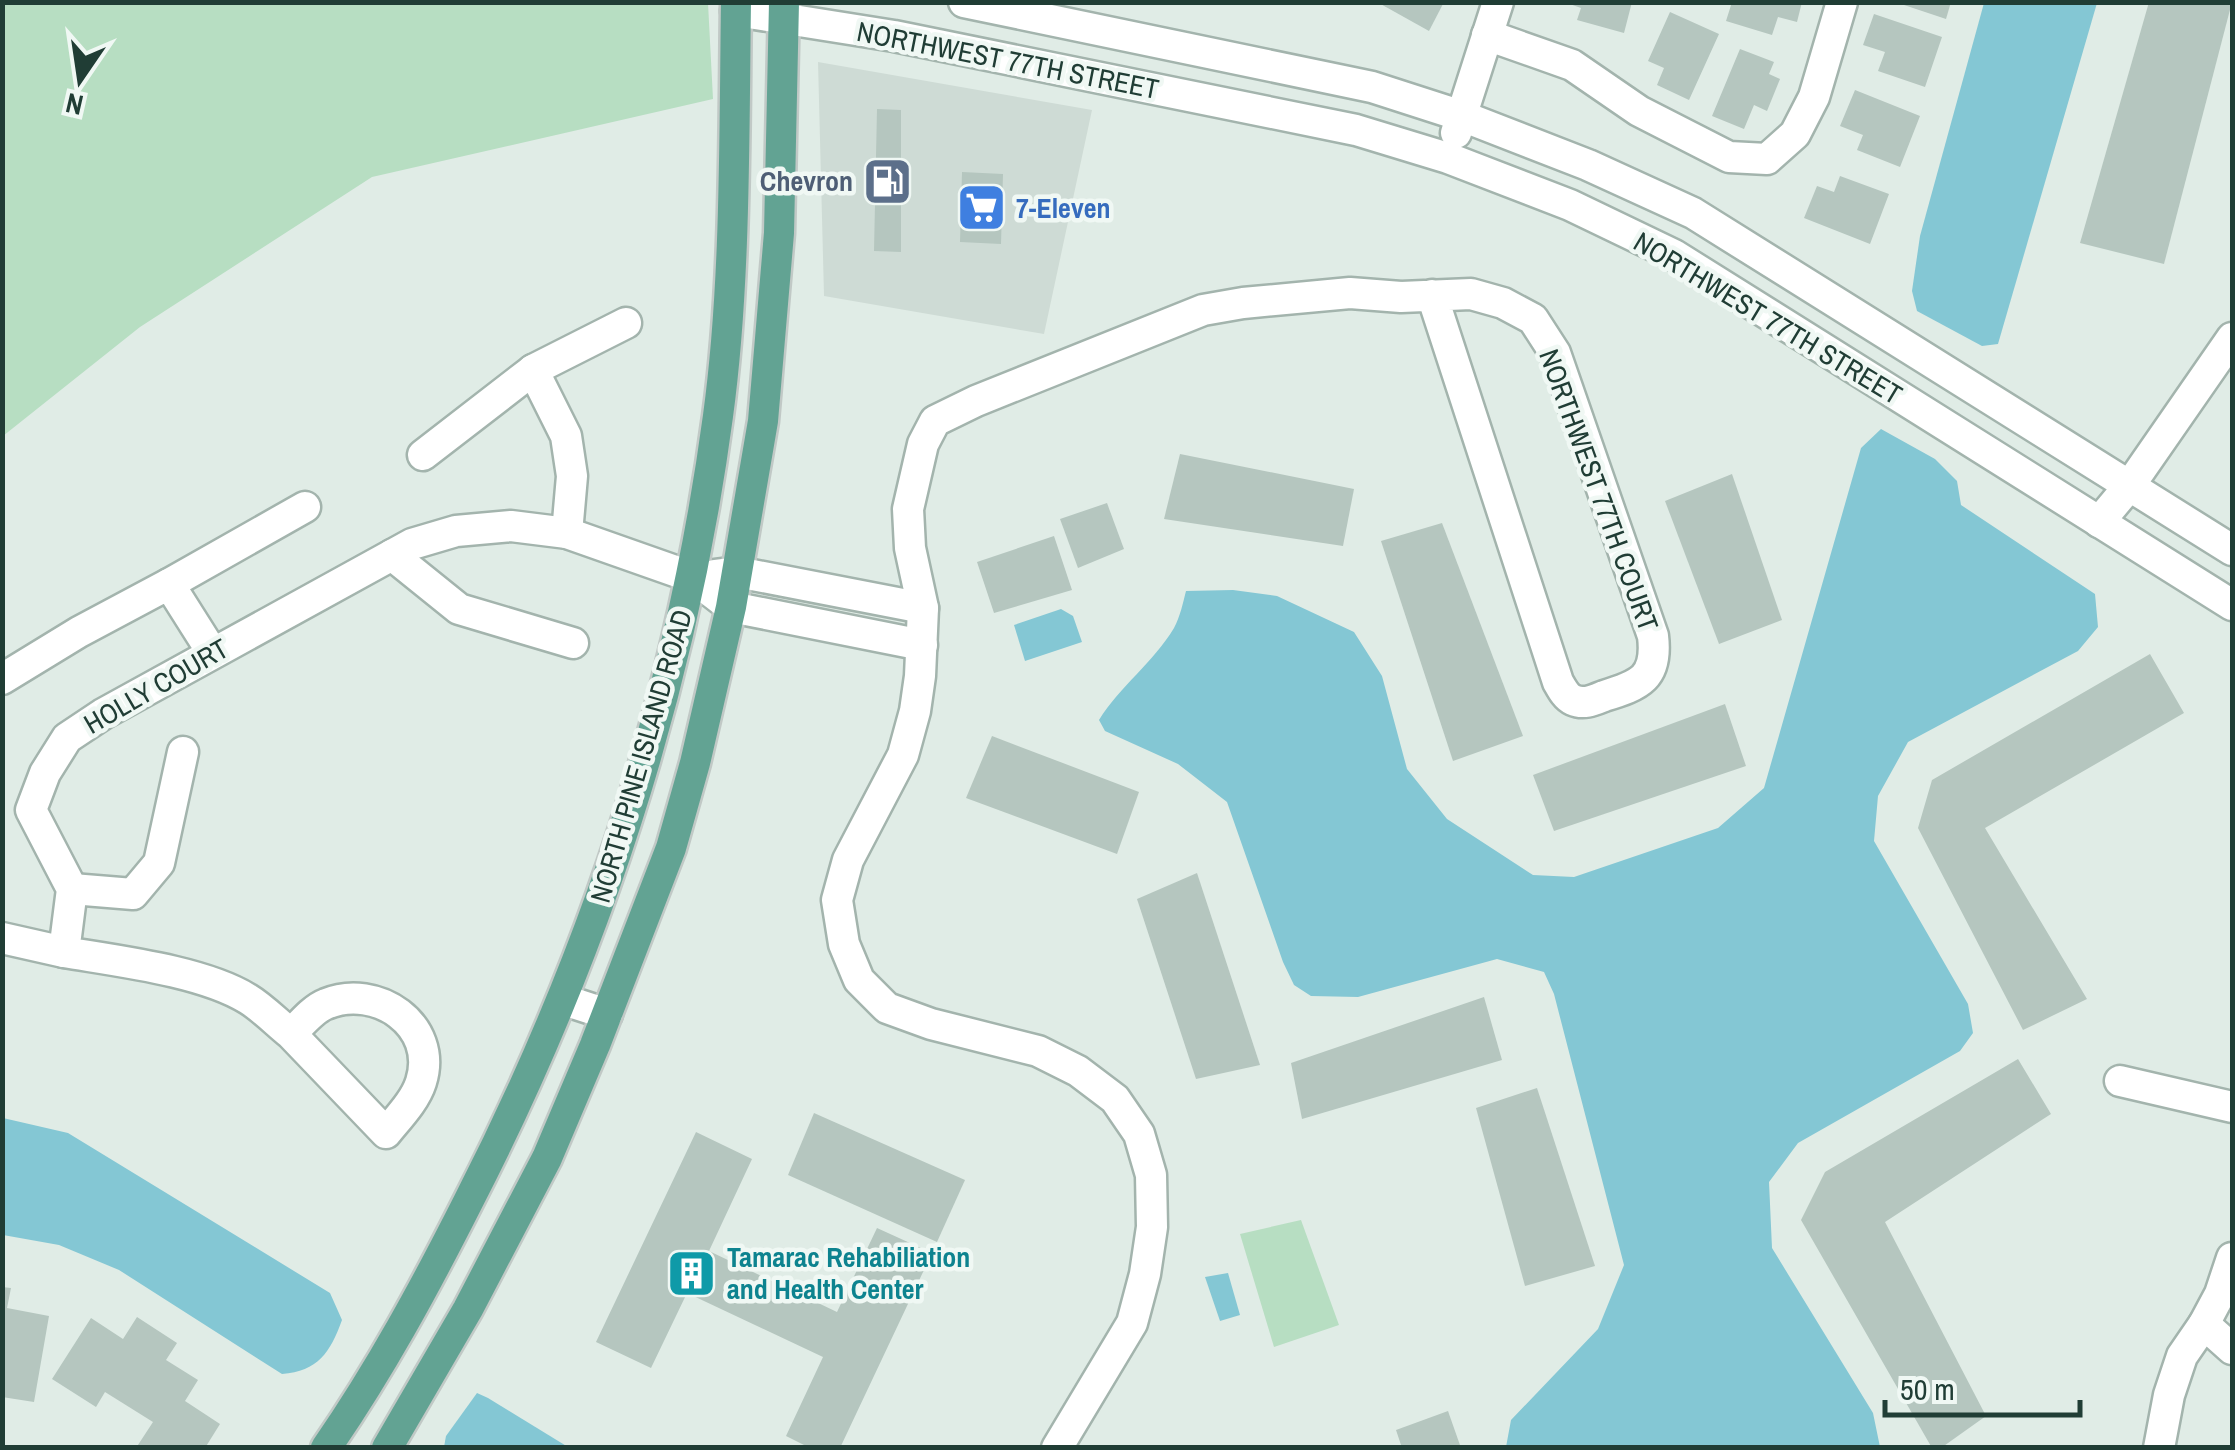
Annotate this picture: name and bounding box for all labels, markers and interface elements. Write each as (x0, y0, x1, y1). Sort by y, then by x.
street label: NORTHWEST 77TH STREET (854, 12, 1162, 108)
north arrow (30, 30, 130, 130)
text: N (62, 84, 87, 125)
fuel station icon: Chevron (862, 155, 914, 207)
place label: Chevron (760, 162, 853, 200)
supermarket icon: 7-Eleven (955, 182, 1007, 234)
place label: 7-Eleven (1016, 189, 1110, 227)
street label: NORTHWEST 77TH STREET (1627, 223, 1909, 413)
street label: NORTHWEST 77TH COURT (1530, 344, 1668, 636)
street label: NORTH PINE ISLAND ROAD (581, 605, 701, 907)
street label: HOLLY COURT (77, 629, 235, 743)
place label: Tamarac Rehabiliation and Health Center (727, 1238, 970, 1308)
building icon: Tamarac Rehabiliation and Health Center (666, 1247, 718, 1299)
scale bar (1885, 1355, 2080, 1417)
text: 50 m (1900, 1369, 1955, 1409)

